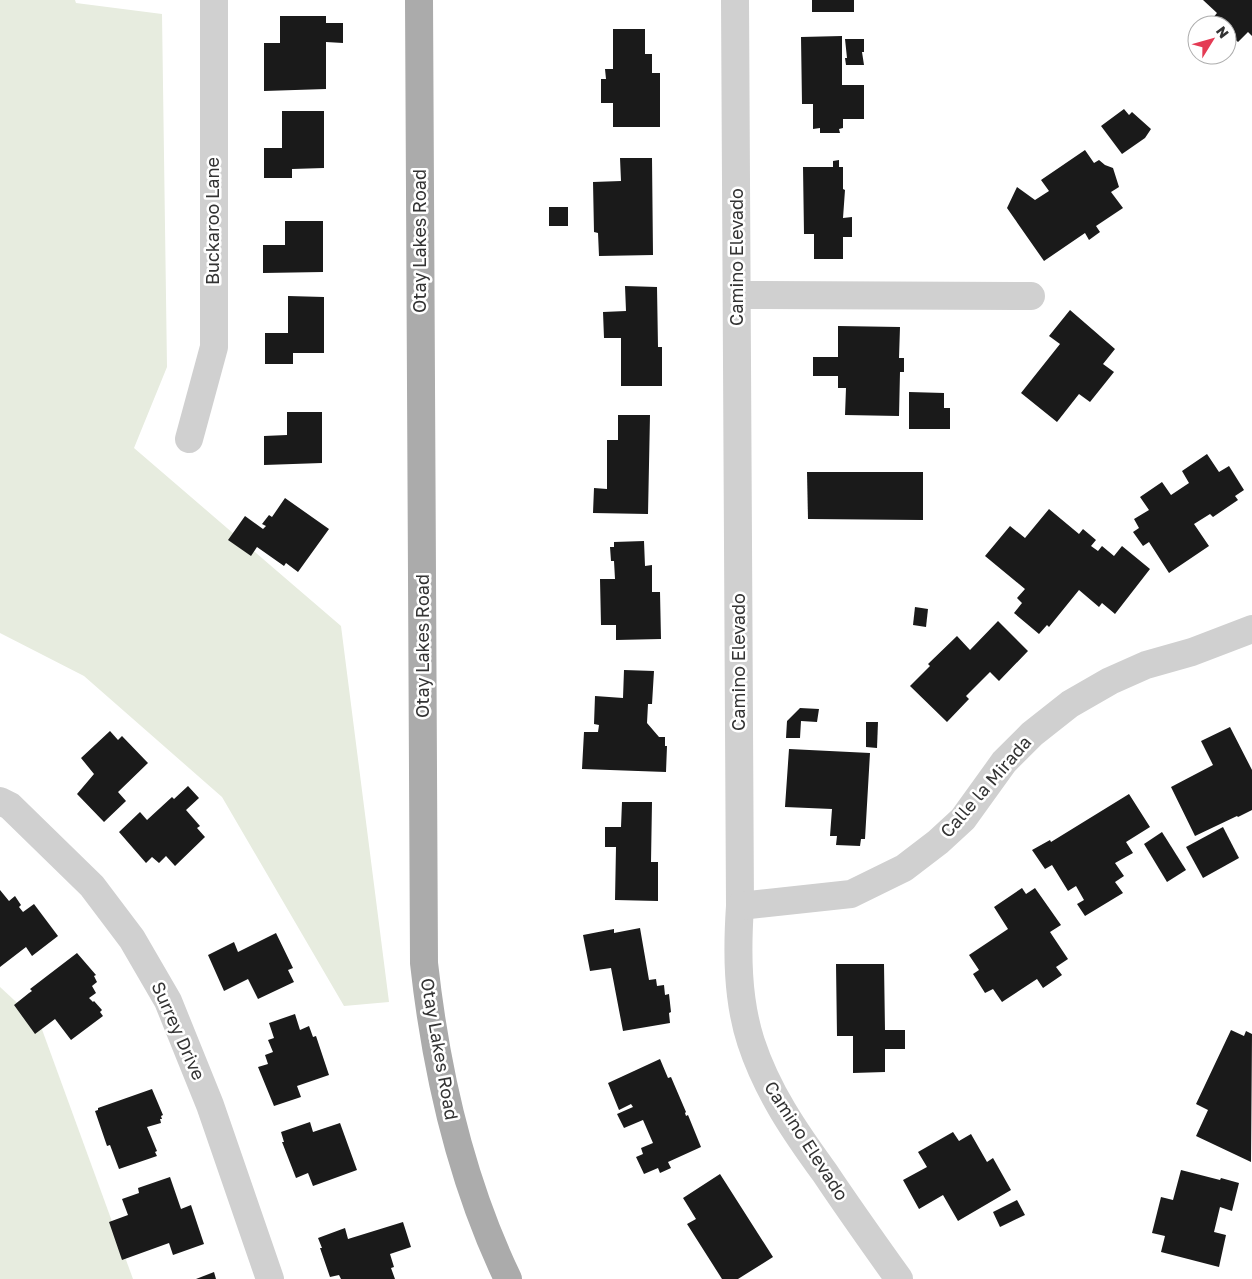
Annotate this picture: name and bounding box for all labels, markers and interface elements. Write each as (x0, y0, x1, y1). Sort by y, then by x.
north arrow (1187, 15, 1237, 65)
text: N (1213, 23, 1233, 41)
street label: Buckaroo Lane (201, 157, 223, 285)
street label: Otay Lakes Road (408, 169, 430, 313)
street label: Camino Elevado (725, 188, 747, 326)
street label: Otay Lakes Road (411, 574, 433, 718)
street label: Camino Elevado (727, 593, 749, 731)
street label: Calle la Mirada (935, 731, 1035, 842)
street label: Otay Lakes Road (417, 976, 463, 1122)
street label: Surrey Drive (147, 978, 210, 1083)
street label: Camino Elevado (760, 1077, 854, 1204)

